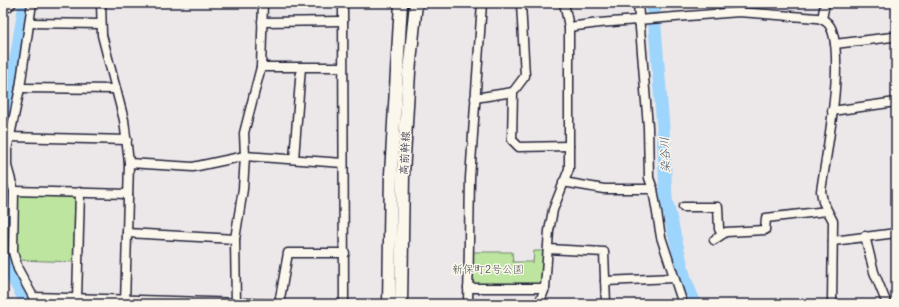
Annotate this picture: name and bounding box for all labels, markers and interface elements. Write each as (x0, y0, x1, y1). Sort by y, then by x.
street label: 高前幹線 (395, 131, 413, 175)
water label: 染谷川 (655, 137, 673, 173)
park label: 新保町2号公園 (452, 261, 524, 276)

